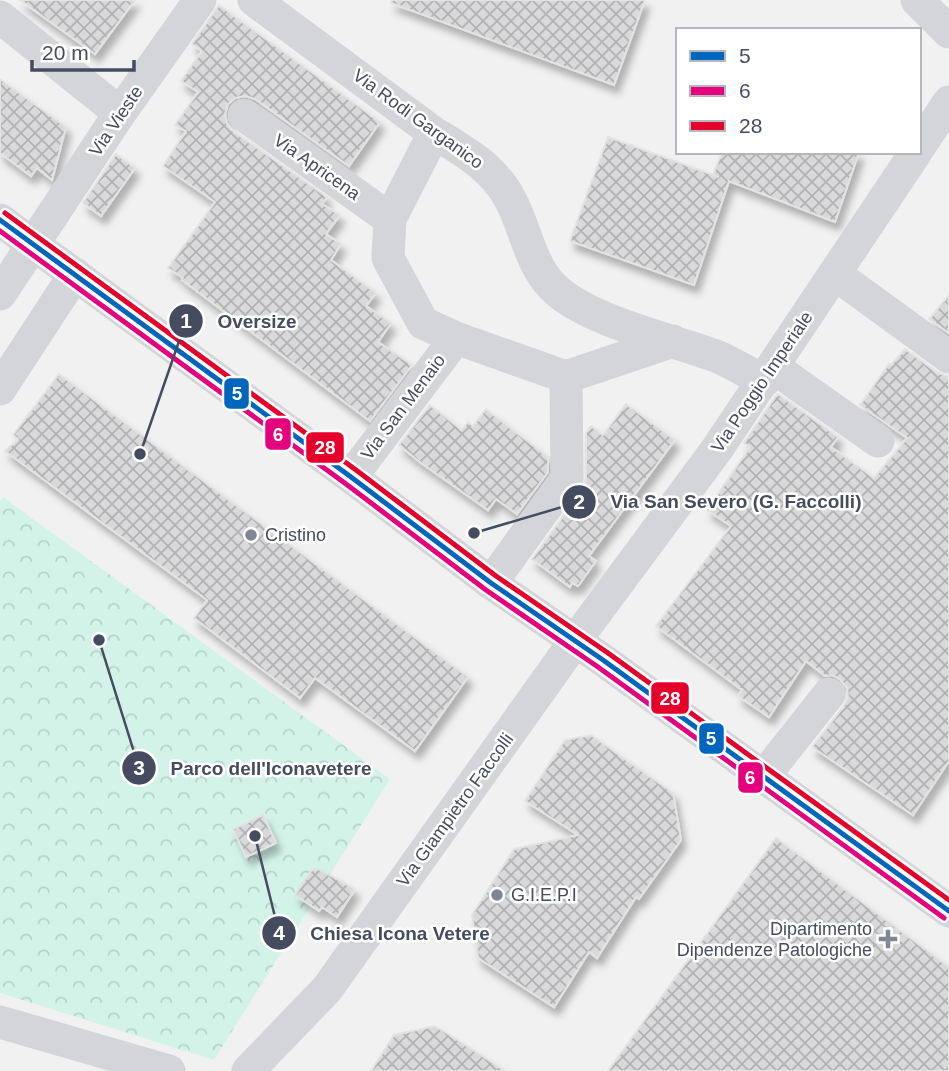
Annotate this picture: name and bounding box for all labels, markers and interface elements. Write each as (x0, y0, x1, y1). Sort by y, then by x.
scale bar (32, 28, 133, 72)
legend (676, 28, 921, 154)
text: 20 m (42, 41, 89, 64)
text: 5 (739, 44, 751, 67)
street label: Via Rodi Garganico (349, 65, 487, 173)
text: 6 (739, 79, 751, 102)
street label: Via Vieste (85, 82, 147, 160)
text: 28 (739, 114, 762, 137)
street label: Via Apricena (270, 130, 365, 205)
callout: Oversize (169, 301, 311, 341)
street label: Via Poggio Imperiale (707, 308, 817, 456)
text: 1 (180, 309, 192, 332)
text: Oversize (217, 311, 297, 332)
street label: Via San Menaio (357, 350, 449, 464)
line badge: 5 (223, 377, 250, 410)
text: 5 (232, 383, 243, 404)
line badge: 6 (264, 417, 292, 451)
text: 6 (273, 424, 283, 445)
line badge: 28 (305, 431, 345, 464)
text: 28 (314, 437, 336, 458)
callout: Via San Severo (G. Faccolli) (562, 482, 876, 522)
text: 2 (573, 490, 585, 513)
text: Via San Severo (G. Faccolli) (611, 491, 861, 512)
place label: Cristino (265, 525, 326, 545)
marker: Cristino (243, 527, 259, 543)
line badge: 28 (650, 681, 690, 715)
text: 28 (659, 688, 681, 709)
line badge: 5 (698, 722, 725, 755)
text: 5 (706, 728, 717, 749)
street label: Via Giampietro Faccolli (393, 729, 517, 891)
callout: Parco dell'Iconavetere (121, 748, 385, 788)
text: 3 (133, 756, 145, 779)
text: Parco dell'Iconavetere (171, 758, 371, 779)
line badge: 6 (737, 761, 764, 794)
text: 6 (745, 767, 755, 788)
place label: G.I.E.P.I (511, 885, 577, 905)
marker: G.I.E.P.I (489, 887, 505, 903)
callout: Chiesa Icona Vetere (262, 913, 504, 953)
place label: Dipartimento Dipendenze Patologiche (677, 919, 872, 960)
text: 4 (273, 921, 285, 944)
text: Chiesa Icona Vetere (310, 923, 490, 944)
marker: Dipartimento Dipendenze Patologiche (878, 929, 898, 949)

